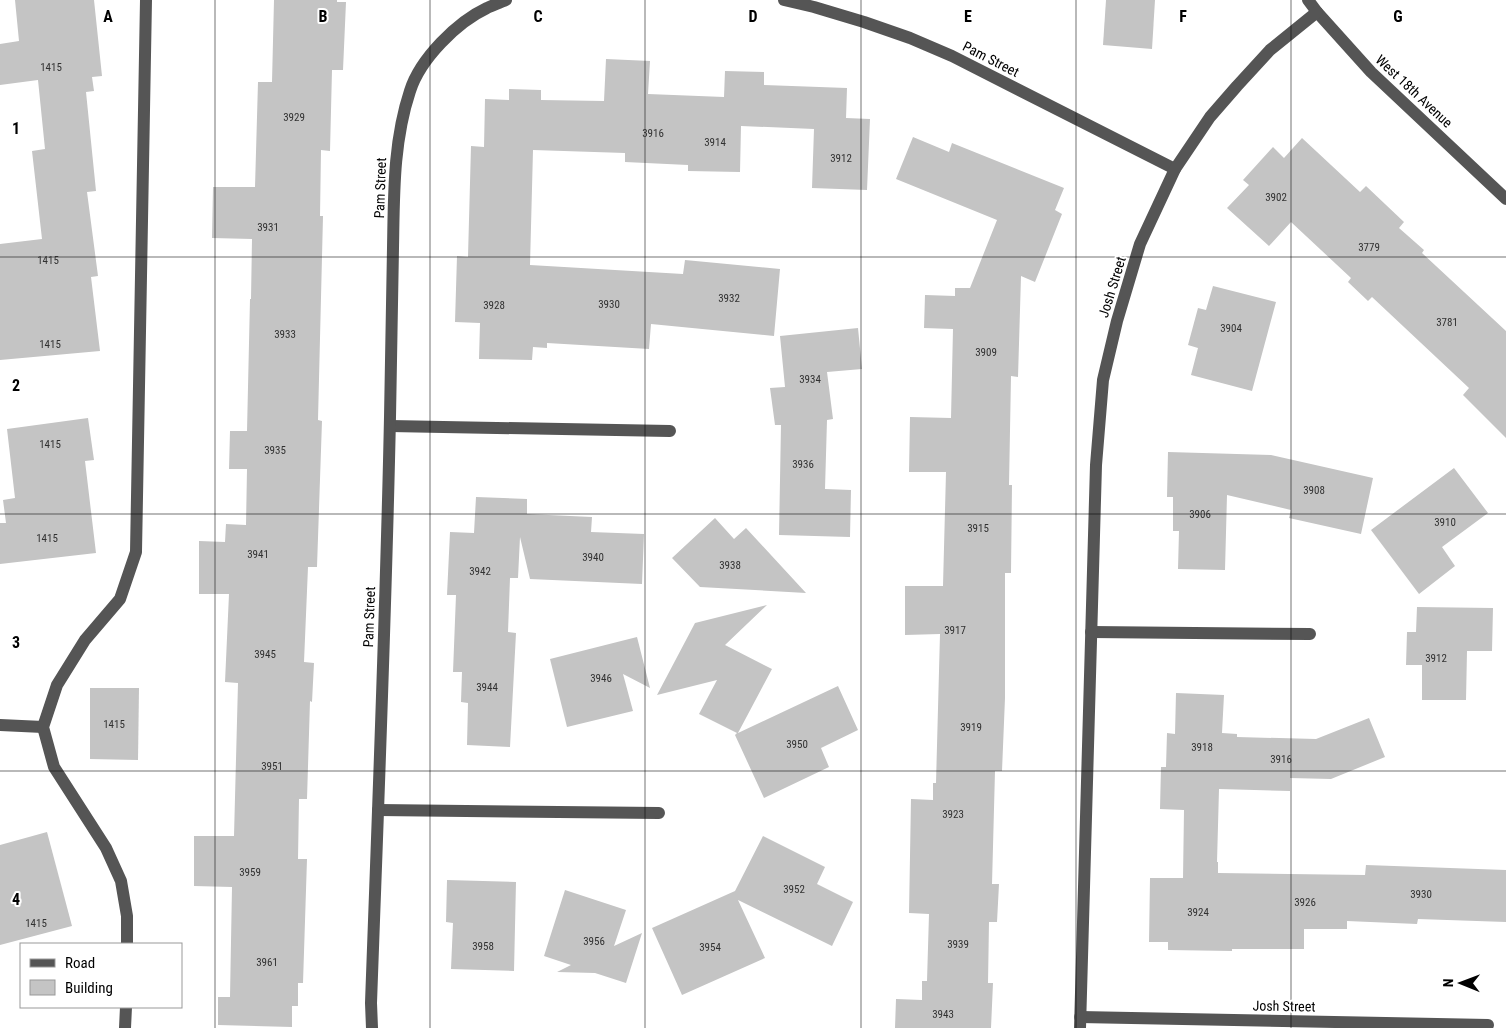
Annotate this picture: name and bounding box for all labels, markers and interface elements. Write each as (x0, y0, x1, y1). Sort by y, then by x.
text: A (103, 7, 113, 26)
text: B (319, 7, 328, 26)
text: C (533, 7, 543, 26)
text: D (748, 7, 758, 26)
text: E (964, 7, 972, 26)
text: F (1179, 7, 1187, 26)
text: G (1393, 7, 1403, 26)
street label: Pam Street (960, 38, 1022, 80)
street label: West 18th Avenue (1372, 51, 1456, 131)
house number: 1415 (40, 61, 62, 74)
house number: 3929 (283, 111, 305, 124)
text: 1 (12, 119, 20, 138)
house number: 3916 (642, 127, 664, 140)
house number: 3914 (704, 136, 726, 149)
house number: 3912 (830, 152, 852, 165)
street label: Pam Street (371, 157, 389, 219)
house number: 3902 (1265, 191, 1287, 204)
house number: 3931 (257, 221, 279, 234)
house number: 3779 (1358, 241, 1380, 254)
house number: 1415 (37, 254, 59, 267)
street label: Josh Street (1095, 255, 1129, 319)
house number: 3932 (718, 292, 740, 305)
house number: 3930 (598, 298, 620, 311)
house number: 3928 (483, 299, 505, 312)
house number: 3781 (1436, 316, 1458, 329)
house number: 3904 (1220, 322, 1242, 335)
house number: 3933 (274, 328, 296, 341)
house number: 1415 (39, 338, 61, 351)
house number: 3909 (975, 346, 997, 359)
house number: 3934 (799, 373, 821, 386)
text: 2 (12, 376, 20, 395)
house number: 1415 (39, 438, 61, 451)
house number: 3935 (264, 444, 286, 457)
house number: 3936 (792, 458, 814, 471)
house number: 3908 (1303, 484, 1325, 497)
house number: 3906 (1189, 508, 1211, 521)
house number: 3910 (1434, 516, 1456, 529)
house number: 3915 (967, 522, 989, 535)
house number: 1415 (36, 532, 58, 545)
house number: 3941 (247, 548, 269, 561)
house number: 3940 (582, 551, 604, 564)
house number: 3938 (719, 559, 741, 572)
house number: 3942 (469, 565, 491, 578)
street label: Pam Street (360, 586, 378, 648)
house number: 3917 (944, 624, 966, 637)
text: 3 (12, 633, 20, 652)
house number: 3945 (254, 648, 276, 661)
house number: 3912 (1425, 652, 1447, 665)
house number: 3946 (590, 672, 612, 685)
house number: 3944 (476, 681, 498, 694)
house number: 1415 (103, 718, 125, 731)
house number: 3919 (960, 721, 982, 734)
house number: 3950 (786, 738, 808, 751)
house number: 3918 (1191, 741, 1213, 754)
house number: 3916 (1270, 753, 1292, 766)
house number: 3951 (261, 760, 283, 773)
house number: 3923 (942, 808, 964, 821)
house number: 3959 (239, 866, 261, 879)
house number: 3952 (783, 883, 805, 896)
house number: 3930 (1410, 888, 1432, 901)
text: 4 (12, 890, 20, 909)
house number: 3926 (1294, 896, 1316, 909)
house number: 3924 (1187, 906, 1209, 919)
house number: 1415 (25, 917, 47, 930)
house number: 3956 (583, 935, 605, 948)
house number: 3939 (947, 938, 969, 951)
house number: 3958 (472, 940, 494, 953)
house number: 3954 (699, 941, 721, 954)
legend (20, 943, 182, 1008)
text: Road (65, 954, 95, 972)
house number: 3961 (256, 956, 278, 969)
north arrow (1436, 958, 1486, 1008)
text: N (1440, 978, 1456, 987)
text: Building (65, 979, 113, 997)
street label: Josh Street (1252, 997, 1316, 1015)
house number: 3943 (932, 1008, 954, 1021)

